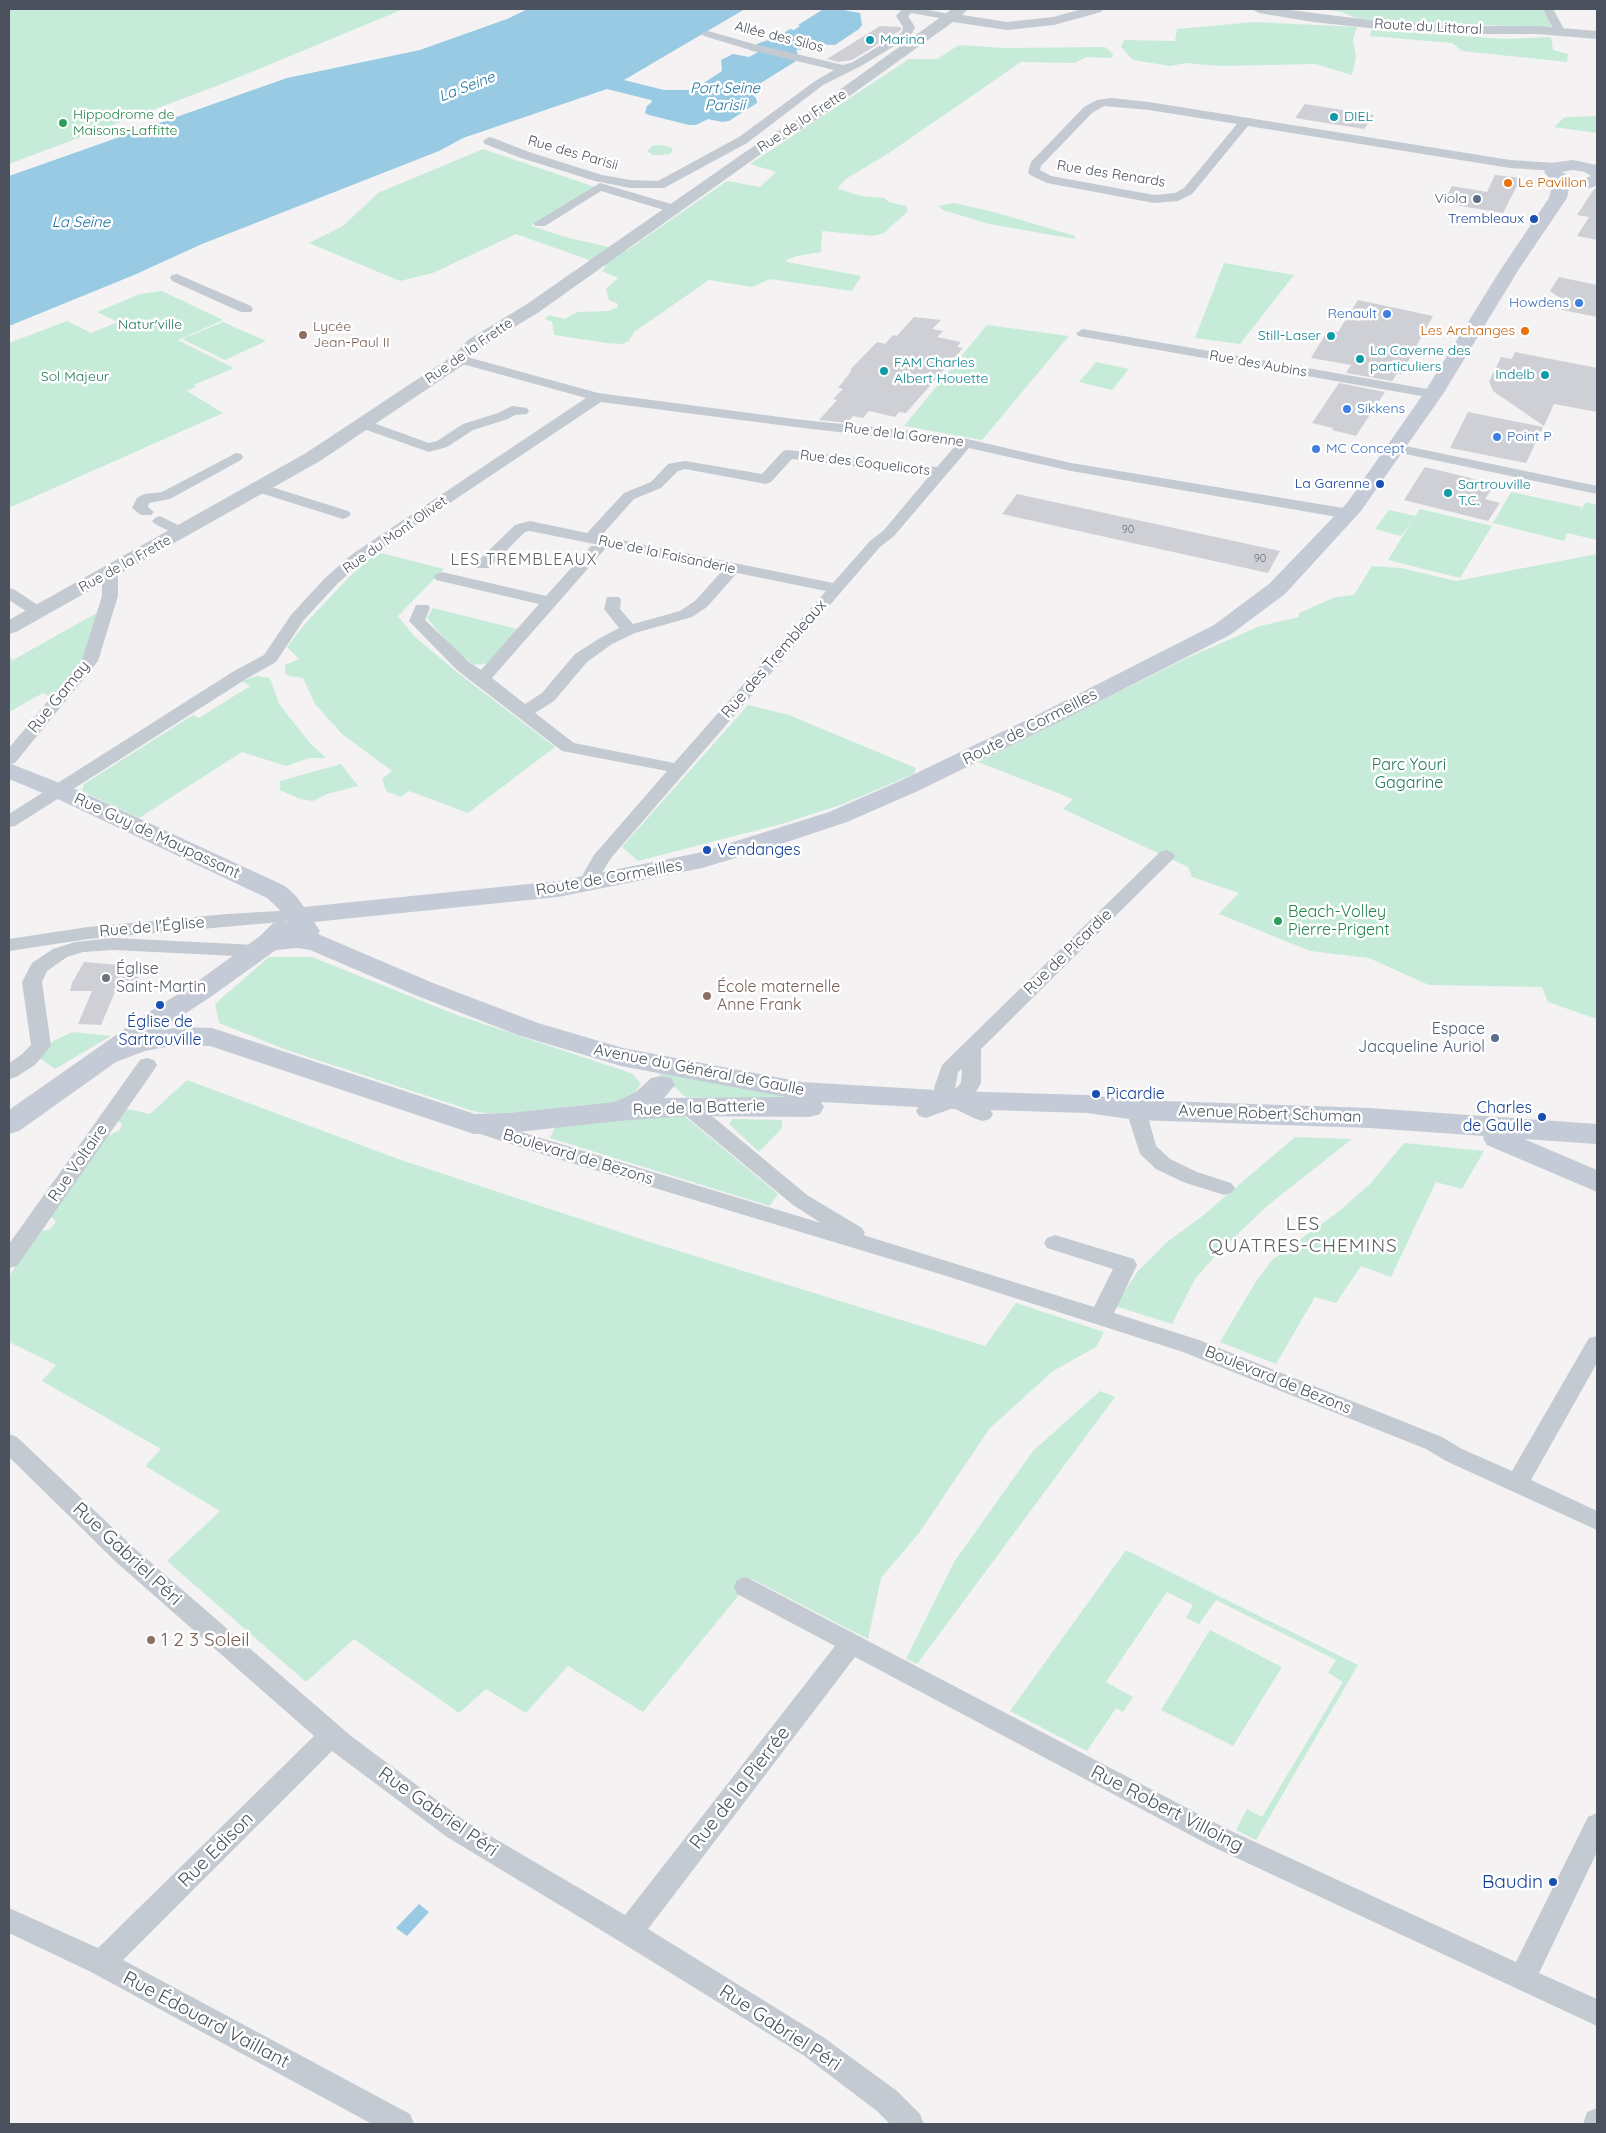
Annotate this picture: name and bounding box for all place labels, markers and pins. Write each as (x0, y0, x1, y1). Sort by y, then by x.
place label: Marina (880, 32, 925, 48)
marker: Marina (864, 34, 876, 46)
place label: Hippodrome de Maisons-Laffitte (73, 107, 178, 140)
place label: DIEL (1344, 109, 1373, 125)
marker: DIEL (1328, 111, 1340, 123)
marker: Hippodrome de Maisons-Laffitte (57, 117, 69, 129)
place label: Le Pavillon (1518, 175, 1587, 191)
marker: Le Pavillon (1502, 177, 1514, 189)
place label: Viola (1435, 191, 1467, 207)
marker: Viola (1471, 193, 1483, 205)
place label: Trembleaux (1448, 211, 1524, 227)
marker: Trembleaux (1528, 213, 1540, 225)
place label: Howdens (1509, 295, 1569, 311)
marker: Howdens (1573, 297, 1585, 309)
place label: Renault (1327, 306, 1377, 322)
marker: Renault (1381, 308, 1393, 320)
place label: Lycée Jean-Paul II (313, 319, 390, 352)
place label: Les Archanges (1420, 323, 1515, 339)
marker: Les Archanges (1519, 325, 1531, 337)
place label: Still-Laser (1258, 328, 1321, 344)
marker: Lycée Jean-Paul II (297, 329, 309, 341)
marker: Still-Laser (1325, 330, 1337, 342)
place label: La Caverne des particuliers (1370, 343, 1471, 376)
marker: La Caverne des particuliers (1354, 353, 1366, 365)
place label: FAM Charles Albert Houette (894, 355, 988, 388)
marker: FAM Charles Albert Houette (878, 365, 890, 377)
place label: Indelb (1495, 367, 1535, 383)
marker: Indelb (1539, 369, 1551, 381)
place label: Sikkens (1357, 401, 1405, 417)
marker: Sikkens (1341, 403, 1353, 415)
place label: Point P (1507, 429, 1552, 445)
marker: Point P (1491, 431, 1503, 443)
place label: MC Concept (1326, 441, 1405, 457)
marker: MC Concept (1310, 443, 1322, 455)
place label: La Garenne (1295, 476, 1370, 492)
place label: Sartrouville T.C. (1458, 477, 1531, 510)
marker: La Garenne (1374, 478, 1386, 490)
marker: Sartrouville T.C. (1442, 487, 1454, 499)
place label: Vendanges (717, 840, 800, 860)
marker: Vendanges (701, 844, 713, 856)
place label: Beach-Volley Pierre-Prigent (1288, 902, 1390, 940)
marker: Beach-Volley Pierre-Prigent (1272, 915, 1284, 927)
place label: Église Saint-Martin (116, 959, 206, 997)
marker: Église Saint-Martin (100, 972, 112, 984)
place label: École maternelle Anne Frank (717, 977, 840, 1015)
marker: École maternelle Anne Frank (701, 990, 713, 1002)
marker: Église de Sartrouville (154, 999, 166, 1011)
place label: Église de Sartrouville (119, 1012, 201, 1050)
place label: Espace Jacqueline Auriol (1358, 1019, 1485, 1057)
marker: Espace Jacqueline Auriol (1489, 1032, 1501, 1044)
place label: Picardie (1106, 1084, 1165, 1104)
marker: Picardie (1090, 1088, 1102, 1100)
place label: Charles de Gaulle (1463, 1098, 1532, 1136)
marker: Charles de Gaulle (1536, 1111, 1548, 1123)
place label: 1 2 3 Soleil (161, 1629, 250, 1651)
marker: 1 2 3 Soleil (145, 1634, 157, 1646)
place label: Baudin (1482, 1871, 1543, 1893)
marker: Baudin (1547, 1876, 1559, 1888)

